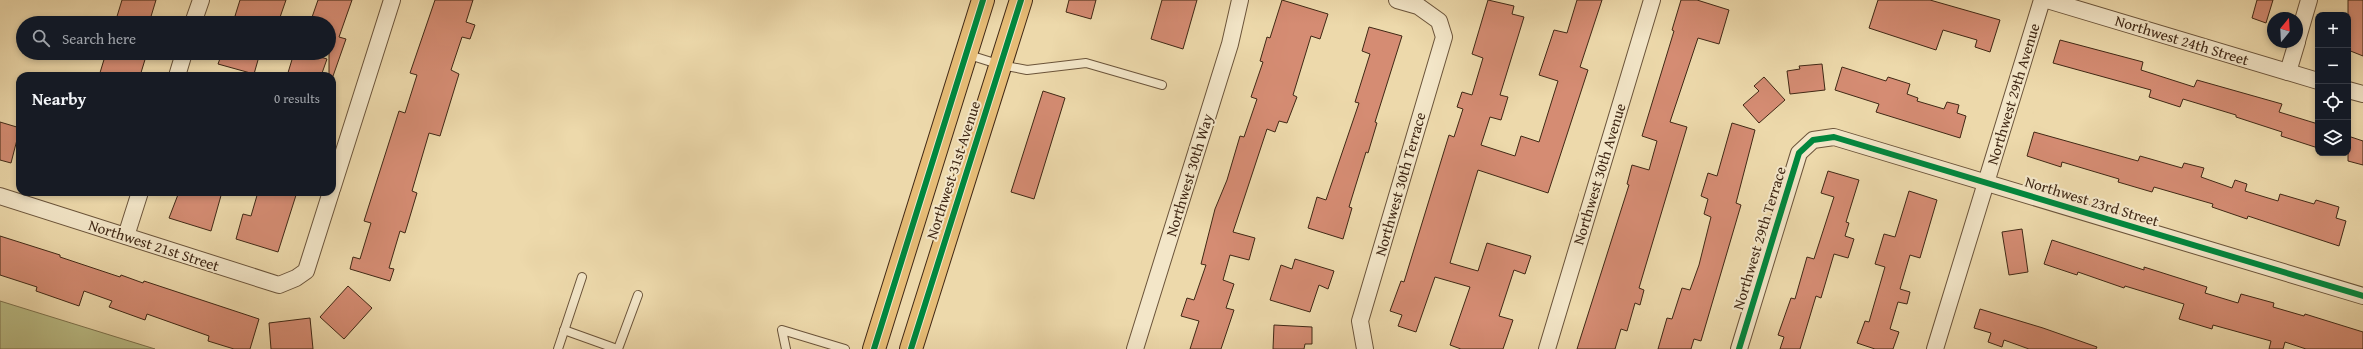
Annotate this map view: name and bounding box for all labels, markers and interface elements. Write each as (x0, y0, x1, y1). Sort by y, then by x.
street label: Northwest 24th Street (2113, 10, 2252, 71)
north arrow (2267, 12, 2303, 48)
map controls (2315, 12, 2351, 156)
button: + (2315, 12, 2351, 48)
search box (16, 16, 336, 60)
street label: Northwest 29th Avenue (1981, 21, 2045, 167)
icon: search (30, 27, 52, 49)
text: Search here (62, 28, 136, 49)
button: − (2315, 48, 2351, 84)
button: locate (2315, 84, 2351, 120)
text: Nearby (32, 86, 86, 111)
text: 0 results (274, 89, 320, 108)
street label: Northwest 31st Avenue (921, 98, 985, 242)
street label: Northwest 30th Avenue (1567, 101, 1631, 247)
street label: Northwest 30th Way (1160, 110, 1218, 239)
street label: Northwest 30th Terrace (1369, 110, 1431, 258)
button: layers (2315, 120, 2351, 156)
street label: Northwest 29th Terrace (1727, 164, 1791, 312)
street label: Northwest 23rd Street (2022, 171, 2162, 232)
street label: Northwest 21st Street (86, 214, 223, 276)

